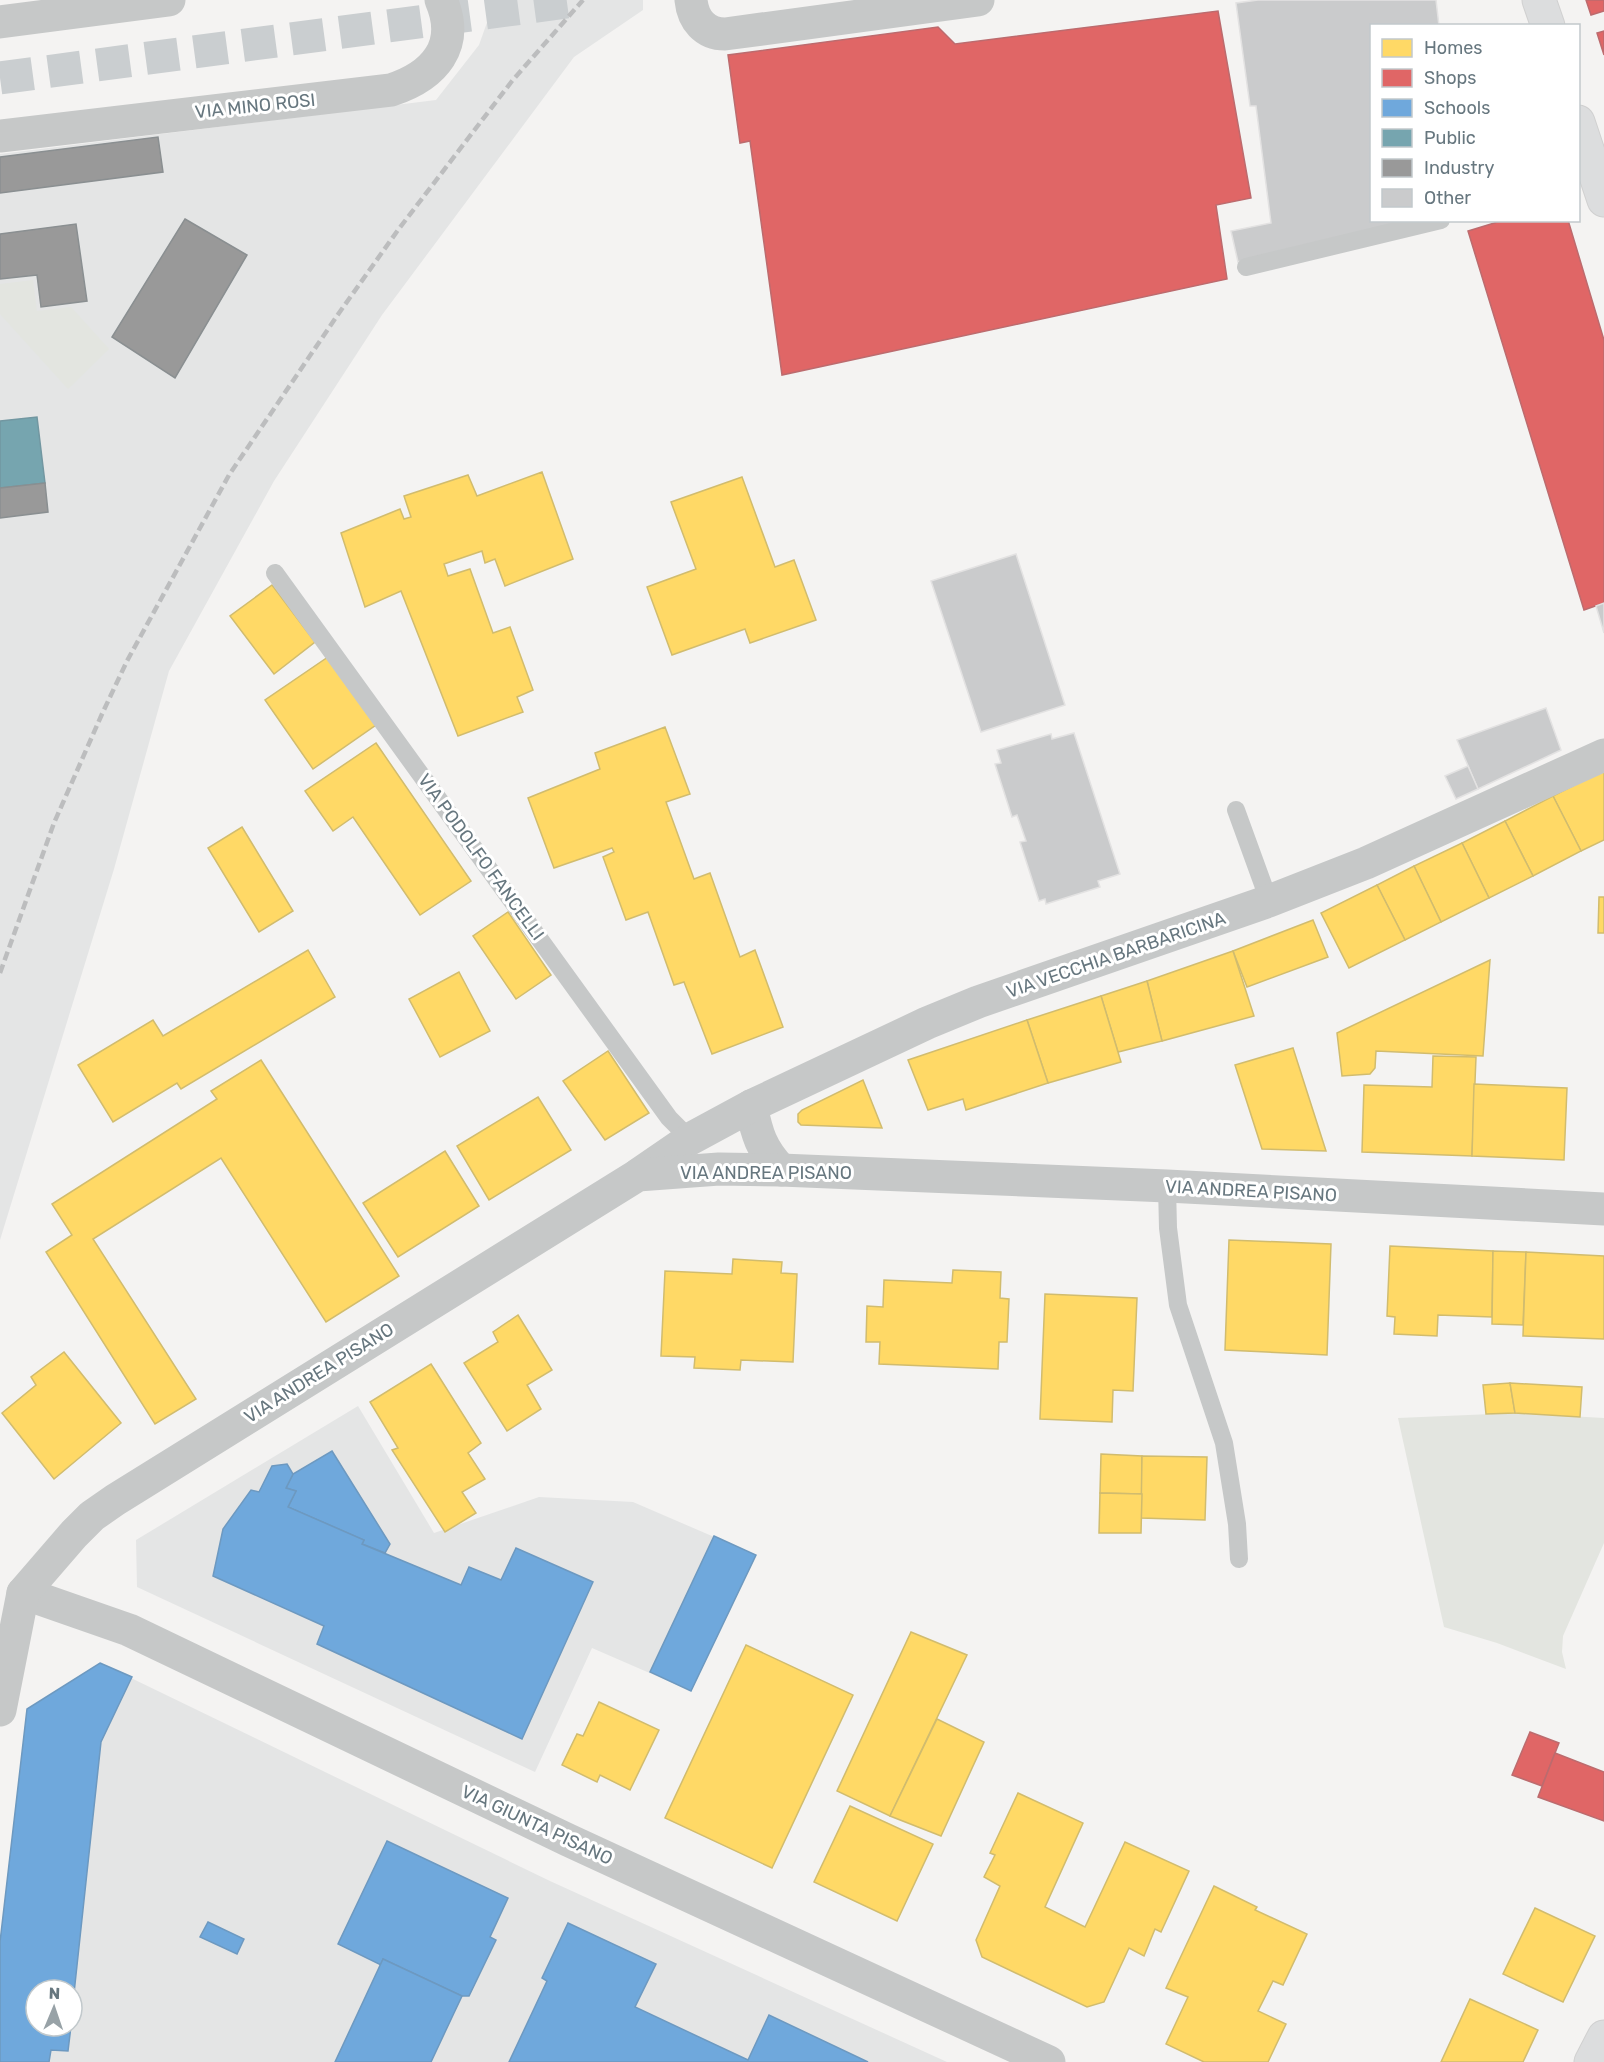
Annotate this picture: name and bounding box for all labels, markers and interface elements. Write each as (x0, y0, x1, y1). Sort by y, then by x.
legend (1370, 24, 1580, 222)
text: Homes (1424, 37, 1482, 59)
text: Shops (1424, 67, 1476, 89)
street label: VIA MINO ROSI (194, 89, 316, 123)
text: Schools (1424, 97, 1490, 119)
text: Public (1424, 127, 1476, 149)
text: Industry (1424, 157, 1494, 179)
text: Other (1424, 187, 1471, 209)
street label: VIA PODOLFO FANCELLI (413, 769, 549, 945)
street label: VIA VECCHIA BARBARICINA (1004, 907, 1228, 1003)
street label: VIA ANDREA PISANO (680, 1162, 852, 1184)
street label: VIA ANDREA PISANO (1164, 1176, 1338, 1206)
street label: VIA ANDREA PISANO (240, 1318, 398, 1428)
street label: VIA GIUNTA PISANO (458, 1780, 616, 1870)
north arrow (24, 1978, 84, 2038)
text: N (48, 1984, 61, 2003)

